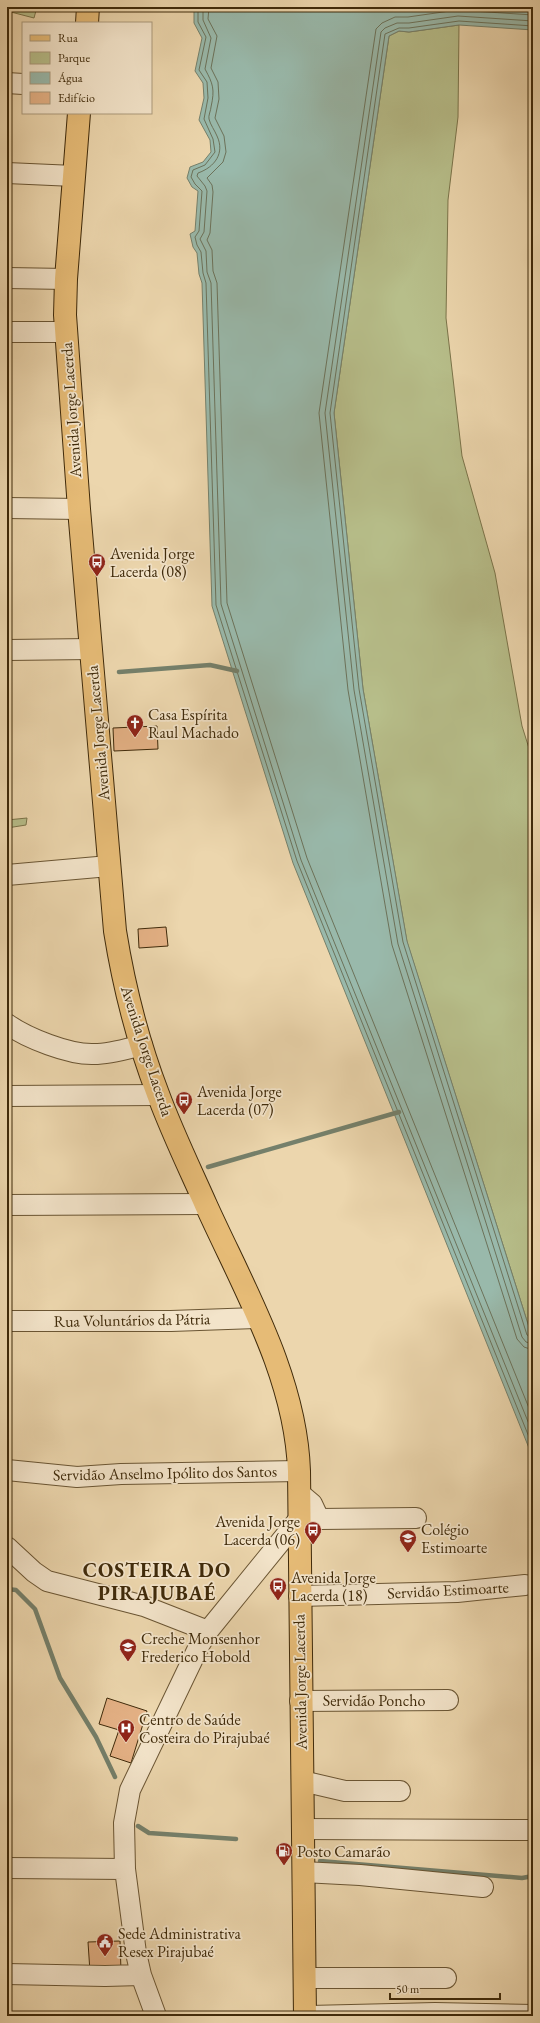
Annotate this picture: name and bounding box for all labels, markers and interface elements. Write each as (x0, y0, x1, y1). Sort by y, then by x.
legend (22, 22, 152, 114)
text: Rua (58, 30, 78, 46)
text: Parque (58, 50, 90, 66)
text: Água (57, 70, 83, 86)
text: Edifício (58, 90, 95, 106)
street label: Avenida Jorge Lacerda (56, 341, 86, 480)
place label: Avenida Jorge Lacerda (08) (109, 543, 195, 582)
bus stop icon: Avenida Jorge Lacerda (08) (87, 552, 107, 577)
street label: Avenida Jorge Lacerda (82, 664, 114, 803)
place label: Casa Espírita Raul Machado (148, 704, 239, 743)
church icon: Casa Espírita Raul Machado (125, 713, 145, 738)
street label: Avenida Jorge Lacerda (116, 982, 178, 1119)
place label: Avenida Jorge Lacerda (07) (196, 1081, 282, 1120)
bus stop icon: Avenida Jorge Lacerda (07) (174, 1090, 194, 1115)
street label: Rua Voluntários da Pátria (53, 1308, 211, 1332)
street label: Servidão Anselmo Ipólito dos Santos (53, 1461, 277, 1485)
place label: Avenida Jorge Lacerda (06) (214, 1511, 300, 1550)
place label: Colégio Estimoarte (421, 1519, 487, 1558)
bus stop icon: Avenida Jorge Lacerda (06) (303, 1520, 323, 1545)
school or university icon: Colégio Estimoarte (398, 1528, 418, 1553)
district label: COSTEIRA DO PIRAJUBAÉ (83, 1557, 231, 1606)
place label: Avenida Jorge Lacerda (18) (290, 1567, 376, 1606)
bus stop icon: Avenida Jorge Lacerda (18) (268, 1576, 288, 1601)
street label: Servidão Estimoarte (387, 1576, 509, 1604)
street label: Avenida Jorge Lacerda (288, 1613, 312, 1751)
place label: Creche Monsenhor Frederico Hobold (141, 1628, 260, 1667)
school or university icon: Creche Monsenhor Frederico Hobold (118, 1637, 138, 1662)
street label: Servidão Poncho (323, 1690, 425, 1711)
place label: Centro de Saúde Costeira do Pirajubaé (139, 1709, 270, 1748)
hospital icon: Centro de Saúde Costeira do Pirajubaé (116, 1718, 136, 1743)
fuel station icon: Posto Camarão (274, 1841, 294, 1866)
place label: Posto Camarão (297, 1841, 391, 1862)
place label: Sede Administrativa Resex Pirajubaé (118, 1923, 242, 1962)
public building icon: Sede Administrativa Resex Pirajubaé (95, 1932, 115, 1957)
scale bar (390, 1975, 500, 2001)
text: 50 m (396, 1981, 420, 1997)

